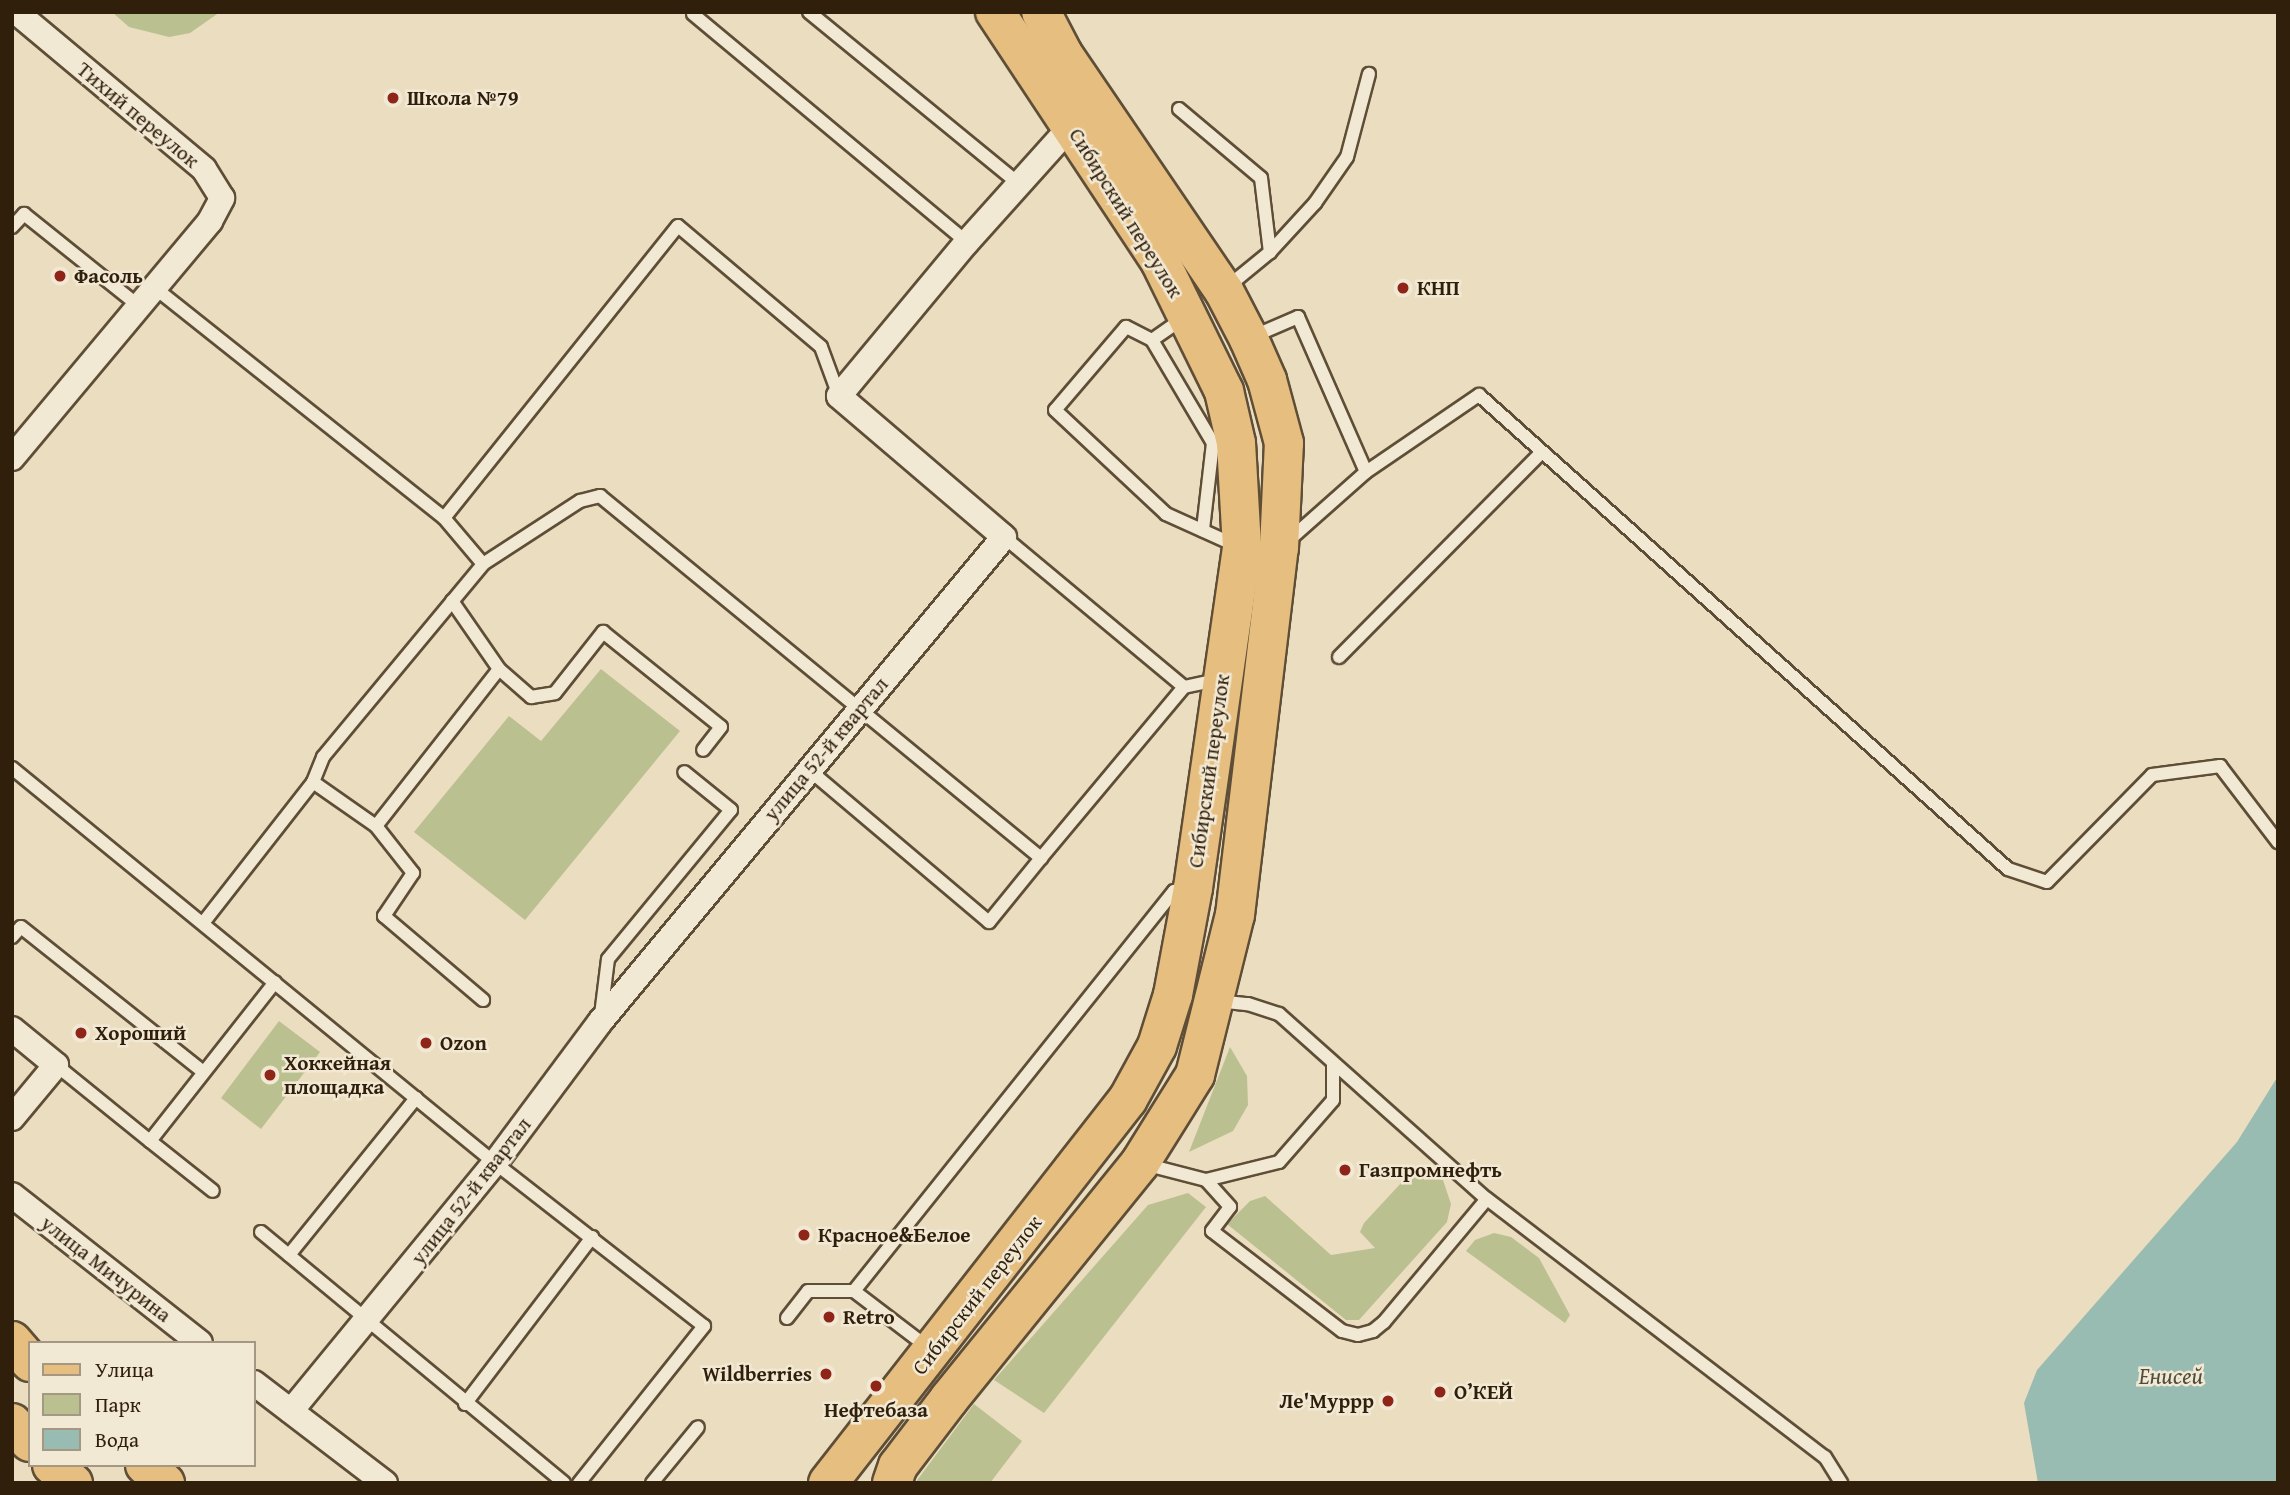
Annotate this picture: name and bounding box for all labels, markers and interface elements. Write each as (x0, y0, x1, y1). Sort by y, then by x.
street label: Тихий переулок (72, 57, 204, 173)
place label: Школа №79 (407, 85, 519, 111)
marker: Школа №79 (385, 90, 401, 106)
street label: Сибирский переулок (1064, 124, 1188, 302)
place label: Фасоль (74, 263, 143, 289)
marker: Фасоль (52, 268, 68, 284)
place label: КНП (1417, 275, 1460, 301)
marker: КНП (1395, 280, 1411, 296)
street label: улица 52-й квартал (758, 672, 894, 826)
street label: Сибирский переулок (1183, 673, 1235, 869)
place label: Хороший (95, 1020, 186, 1046)
marker: Хороший (73, 1025, 89, 1041)
place label: Ozon (440, 1030, 487, 1056)
marker: Ozon (418, 1035, 434, 1051)
place label: Хоккейная площадка (284, 1050, 391, 1100)
marker: Хоккейная площадка (262, 1067, 278, 1083)
street label: улица 52-й квартал (406, 1112, 536, 1270)
place label: Газпромнефть (1359, 1157, 1502, 1183)
marker: Газпромнефть (1337, 1162, 1353, 1178)
street label: улица Мичурина (36, 1210, 176, 1328)
street label: Сибирский переулок (907, 1210, 1047, 1380)
place label: Красное&Белое (818, 1222, 971, 1248)
marker: Красное&Белое (796, 1227, 812, 1243)
place label: Retro (843, 1304, 895, 1330)
marker: Retro (821, 1309, 837, 1325)
legend (28, 1341, 256, 1467)
text: Улица (95, 1354, 154, 1385)
place label: Wildberries (702, 1361, 812, 1387)
water label: Енисей (2139, 1362, 2203, 1390)
marker: Wildberries (818, 1366, 834, 1382)
marker: Нефтебаза (868, 1378, 884, 1394)
place label: О’КЕЙ (1454, 1379, 1513, 1405)
marker: О’КЕЙ (1432, 1384, 1448, 1400)
place label: Ле'Муррр (1279, 1388, 1374, 1414)
text: Парк (95, 1389, 141, 1420)
marker: Ле'Муррр (1380, 1393, 1396, 1409)
place label: Нефтебаза (824, 1397, 928, 1423)
text: Вода (95, 1424, 139, 1455)

